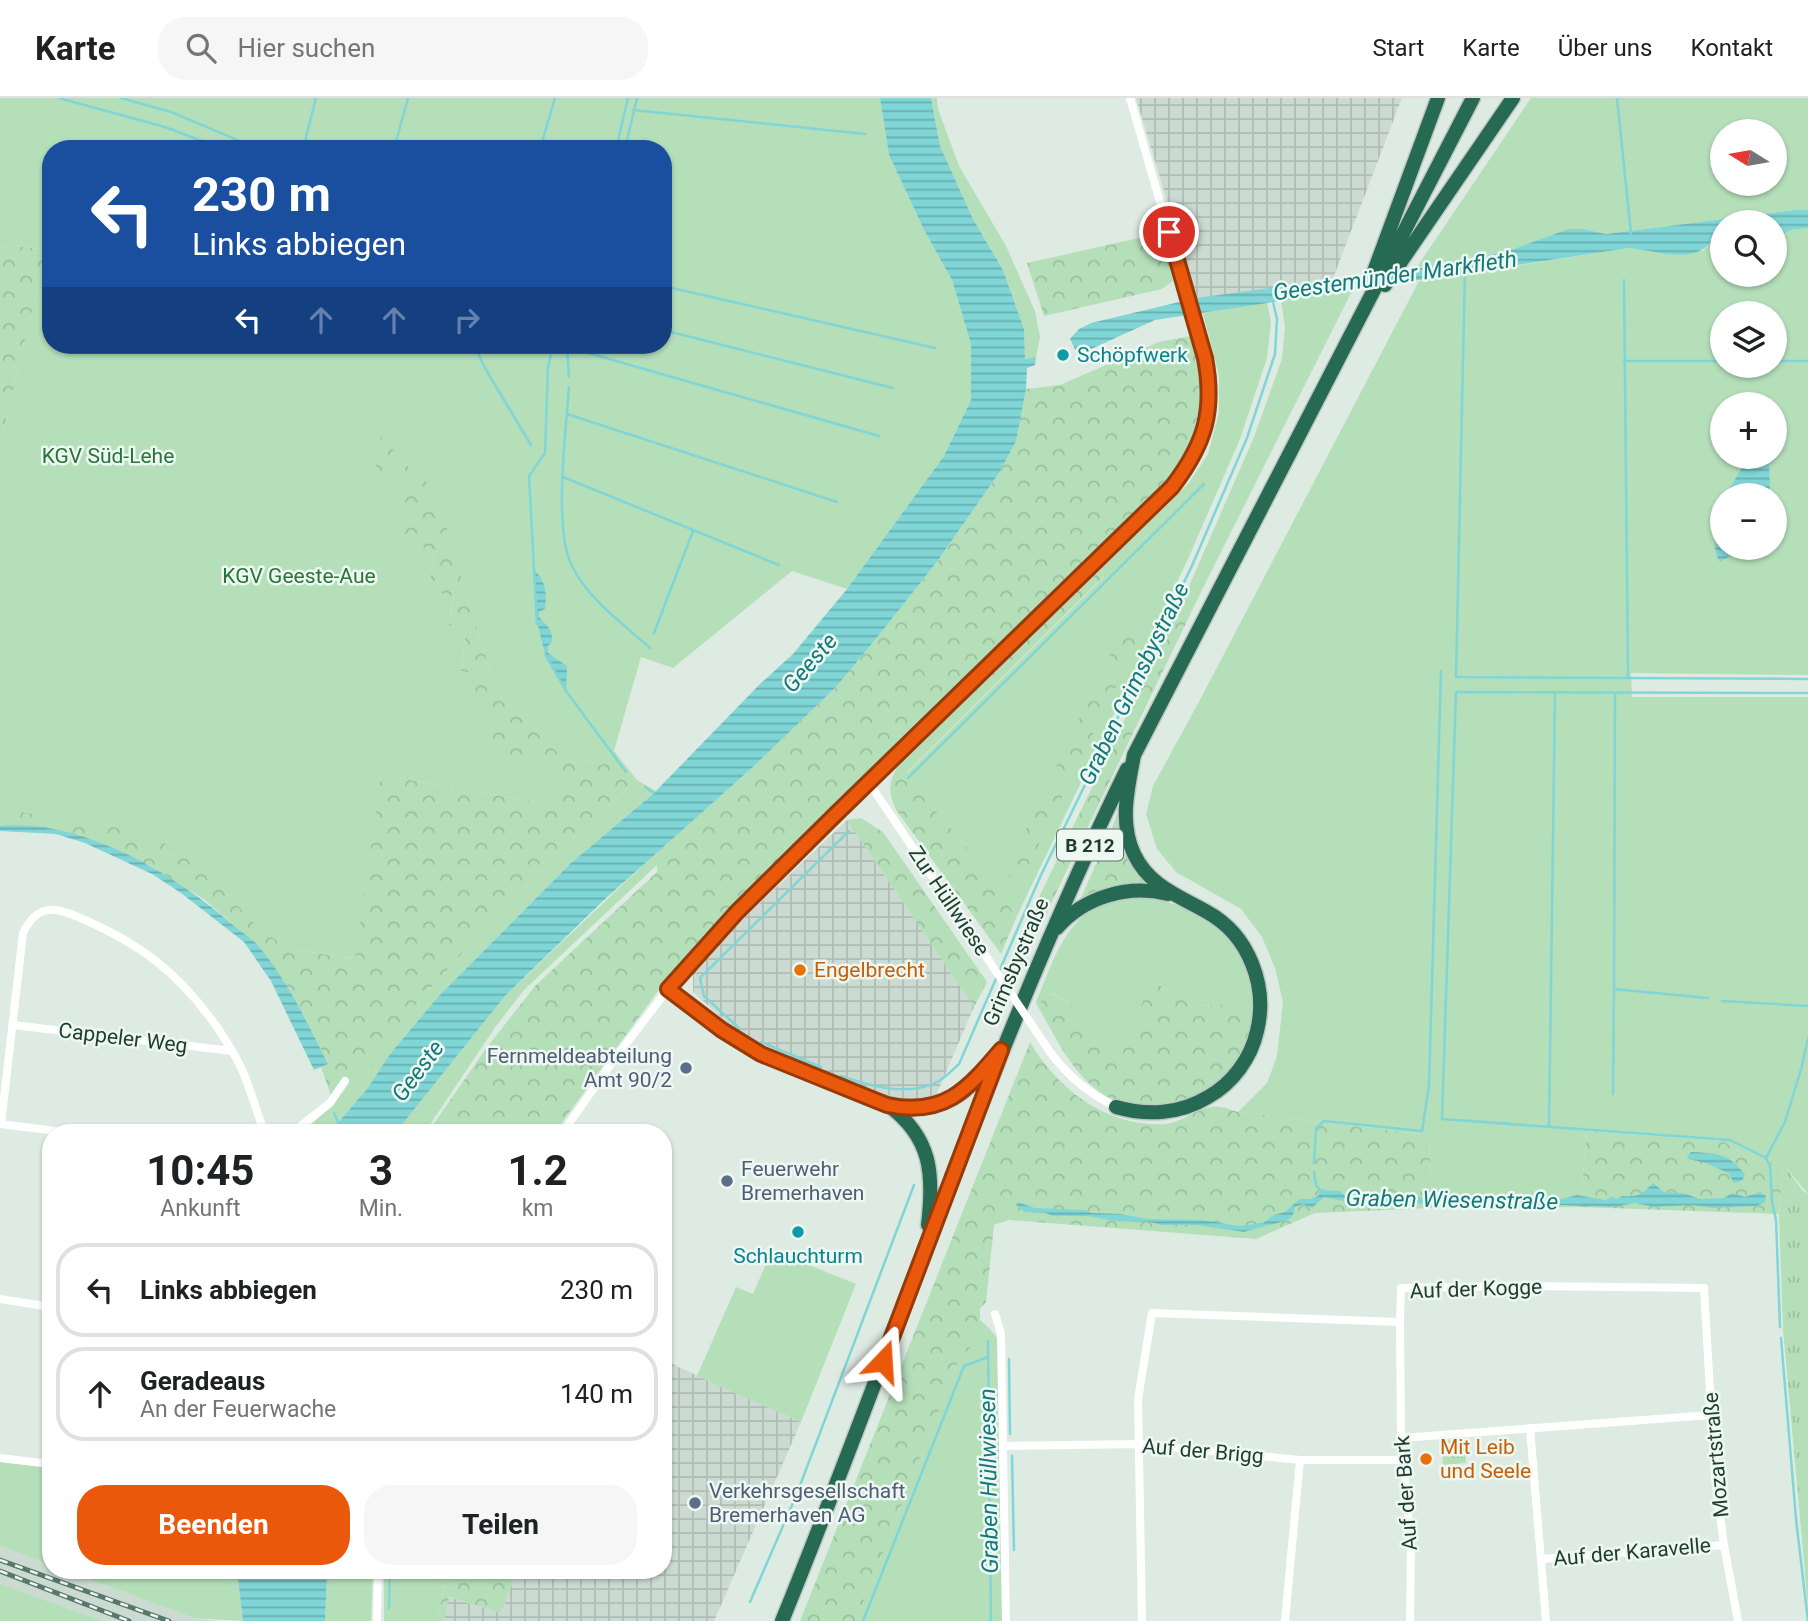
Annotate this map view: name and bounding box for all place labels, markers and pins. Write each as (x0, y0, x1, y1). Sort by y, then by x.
pin (1139, 202, 1199, 262)
place label: Schöpfwerk (1077, 343, 1188, 367)
marker: Schöpfwerk (1055, 347, 1071, 363)
place label: Engelbrecht (814, 958, 925, 982)
marker: Engelbrecht (792, 962, 808, 978)
place label: Fernmeldeabteilung Amt 90/2 (487, 1044, 672, 1092)
marker: Fernmeldeabteilung Amt 90/2 (678, 1060, 694, 1076)
place label: Feuerwehr Bremerhaven (741, 1157, 864, 1205)
marker: Feuerwehr Bremerhaven (719, 1173, 735, 1189)
marker: Schlauchturm (790, 1224, 806, 1240)
place label: Schlauchturm (733, 1244, 863, 1268)
place label: Mit Leib und Seele (1440, 1435, 1531, 1483)
marker: Mit Leib und Seele (1418, 1451, 1434, 1467)
place label: Verkehrsgesellschaft Bremerhaven AG (709, 1479, 906, 1527)
marker: Verkehrsgesellschaft Bremerhaven AG (687, 1495, 703, 1511)

